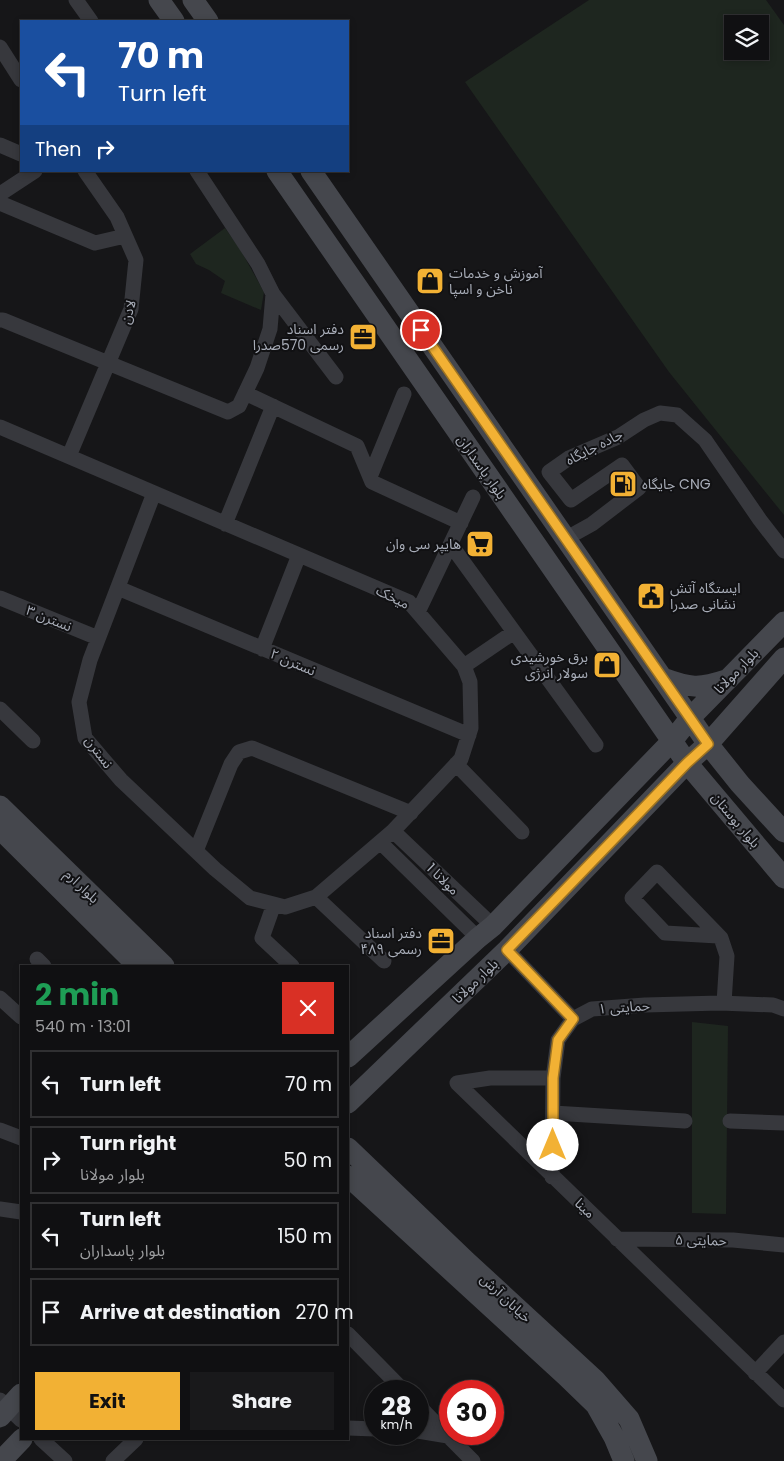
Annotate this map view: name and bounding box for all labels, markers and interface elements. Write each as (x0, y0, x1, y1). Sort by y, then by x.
map controls (724, 15, 769, 60)
button: layers (724, 15, 769, 60)
text: 70 m (118, 31, 204, 80)
icon: left (35, 40, 100, 105)
text: Turn left (118, 78, 206, 109)
icon: right (91, 135, 119, 163)
text: Then (35, 136, 81, 163)
place label: آموزش و خدمات ناخن و اسپا (449, 263, 544, 299)
shop icon: آموزش و خدمات ناخن و اسپا (415, 266, 445, 296)
street label: لادن (115, 298, 141, 326)
pin (400, 309, 442, 351)
icon: arrive (407, 316, 435, 344)
place label: دفتر اسناد رسمی 570صدرا (253, 319, 344, 355)
office icon: دفتر اسناد رسمی 570صدرا (348, 322, 378, 352)
street label: جاده جایگاه (562, 424, 626, 470)
street label: بلوار پاسداران (452, 431, 512, 504)
fuel station icon: جایگاه CNG (608, 469, 638, 499)
place label: جایگاه CNG (642, 474, 711, 494)
supermarket icon: هایپر سی وان (465, 529, 495, 559)
place label: هایپر سی وان (386, 534, 461, 554)
place label: ایستگاه آتش نشانی صدرا (670, 578, 740, 614)
street label: میخک (373, 580, 413, 614)
public building icon: ایستگاه آتش نشانی صدرا (636, 581, 666, 611)
street label: نسترن ۳ (23, 600, 75, 636)
street label: نسترن ۲ (267, 643, 319, 681)
street label: بلوار مولانا (709, 643, 763, 698)
place label: برق خورشیدی سولار انرژی (511, 647, 588, 683)
shop icon: برق خورشیدی سولار انرژی (592, 650, 622, 680)
street label: نسترن (80, 732, 118, 773)
street label: بلوار بوستان (707, 788, 765, 852)
street label: مولانا 1 (422, 859, 464, 899)
street label: بلوار ارم (59, 864, 104, 908)
place label: دفتر اسناد رسمی ۴۸۹ (360, 923, 422, 959)
office icon: دفتر اسناد رسمی ۴۸۹ (426, 926, 456, 956)
street label: بلوار مولانا (448, 954, 503, 1008)
text: 2 min (35, 973, 119, 1016)
button: close (282, 982, 334, 1034)
street label: حمایتی ۱ (597, 995, 651, 1019)
text: 540 m · 13:01 (35, 1015, 131, 1038)
icon: left (37, 1070, 65, 1098)
text: Turn left (80, 1071, 161, 1098)
text: 70 m (285, 1071, 332, 1098)
position arrow (526, 1118, 578, 1170)
text: Turn right (80, 1130, 176, 1157)
icon: right (37, 1146, 65, 1174)
text: 50 m (283, 1147, 332, 1174)
text: بلوار مولانا (80, 1163, 145, 1186)
street label: مینا (570, 1193, 600, 1223)
text: Turn left (80, 1206, 161, 1233)
icon: left (37, 1222, 65, 1250)
text: 150 m (277, 1223, 332, 1250)
street label: حمایتی ۵ (675, 1230, 727, 1250)
text: بلوار پاسداران (80, 1239, 165, 1262)
street label: خیابان آرش (476, 1269, 536, 1327)
icon: arrive (37, 1298, 65, 1326)
text: Arrive at destination (80, 1299, 281, 1326)
text: 270 m (296, 1299, 353, 1326)
button: Exit (35, 1372, 180, 1430)
button: Share (190, 1372, 334, 1430)
speed limit sign: 30 (439, 1380, 504, 1445)
text: 28 (381, 1389, 412, 1424)
text: km/h (381, 1416, 412, 1433)

